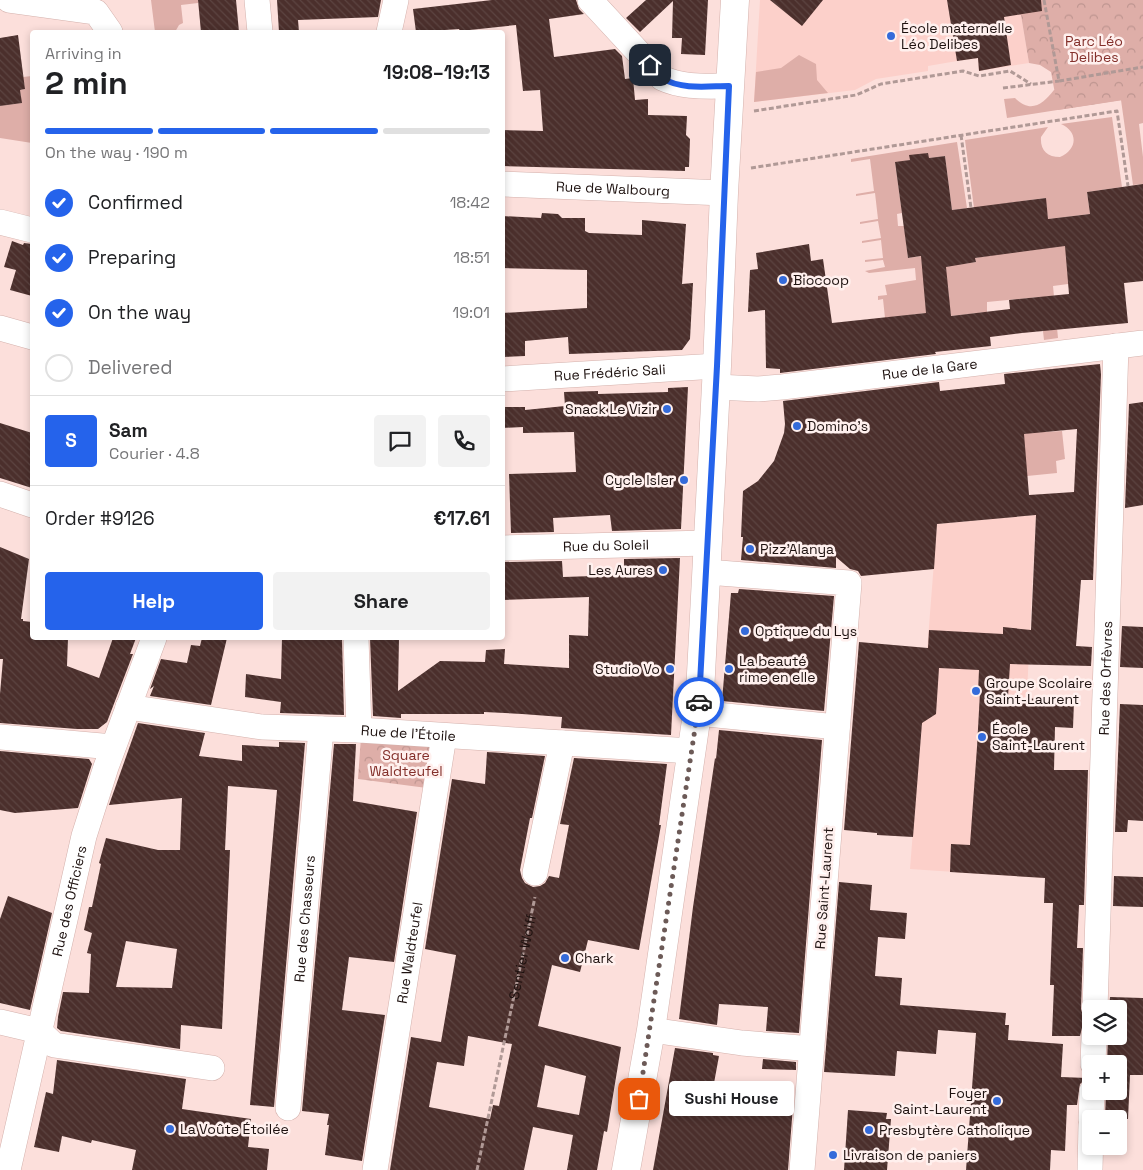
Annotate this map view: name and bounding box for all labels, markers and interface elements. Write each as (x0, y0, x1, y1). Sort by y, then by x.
place label: École maternelle Léo Delibes (901, 19, 1013, 53)
marker: École maternelle Léo Delibes (885, 30, 897, 42)
park label: Parc Léo Delibes (1065, 32, 1123, 66)
text: Arriving in (45, 43, 122, 64)
pin (629, 44, 671, 86)
icon: home (636, 51, 664, 79)
text: 19:08–19:13 (383, 60, 490, 85)
text: 2 min (45, 63, 128, 103)
text: On the way · 190 m (45, 142, 188, 163)
street label: Rue de Walbourg (556, 177, 670, 200)
icon: check (45, 189, 73, 217)
text: Confirmed (88, 190, 183, 215)
text: 18:42 (450, 192, 490, 213)
icon: check (45, 244, 73, 272)
text: Preparing (88, 245, 176, 270)
text: 18:51 (453, 247, 490, 268)
place label: Biocoop (793, 271, 849, 289)
marker: Biocoop (777, 274, 789, 286)
icon: check (45, 299, 73, 327)
text: On the way (88, 300, 191, 325)
text: 19:01 (453, 302, 490, 323)
street label: Rue de la Gare (881, 354, 979, 384)
text: Delivered (88, 355, 173, 380)
street label: Rue Frédéric Sali (553, 360, 666, 385)
place label: Snack Le Vizir (565, 400, 657, 418)
marker: Snack Le Vizir (661, 403, 673, 415)
button: chat (374, 415, 426, 467)
button: phone (438, 415, 490, 467)
place label: Domino's (807, 417, 868, 435)
text: Sam (109, 418, 148, 443)
marker: Domino's (791, 420, 803, 432)
text: S (65, 428, 77, 453)
text: Courier · 4.8 (109, 443, 200, 464)
place label: Cycle Isler (605, 471, 674, 489)
marker: Cycle Isler (678, 474, 690, 486)
text: Order #9126 (45, 506, 155, 531)
text: €17.61 (434, 506, 490, 531)
street label: Rue du Soleil (563, 535, 649, 556)
place label: Pizz'Alanya (760, 540, 834, 558)
marker: Pizz'Alanya (744, 543, 756, 555)
place label: Les Aures (588, 561, 653, 579)
marker: Les Aures (657, 564, 669, 576)
button: Help (45, 572, 263, 630)
button: Share (273, 572, 490, 630)
street label: Rue des Orfèvres (1095, 621, 1116, 736)
place label: Optique du Lys (755, 622, 857, 640)
marker: Optique du Lys (739, 625, 751, 637)
place label: La beauté rime en elle (739, 652, 816, 686)
place label: Studio Vo (595, 660, 660, 678)
marker: Studio Vo (664, 663, 676, 675)
marker: La beauté rime en elle (723, 663, 735, 675)
place label: Groupe Scolaire Saint-Laurent (986, 674, 1092, 708)
courier (674, 677, 724, 727)
marker: Groupe Scolaire Saint-Laurent (970, 685, 982, 697)
icon: car (685, 688, 713, 716)
place label: École Saint-Laurent (992, 720, 1085, 754)
street label: Rue de l'Étoile (360, 721, 456, 745)
marker: École Saint-Laurent (976, 731, 988, 743)
park label: Square Waldteufel (369, 746, 443, 780)
street label: Rue Saint-Laurent (811, 826, 837, 950)
street label: Rue des Officiers (48, 844, 91, 958)
street label: Rue des Chasseurs (290, 854, 319, 983)
street label: Rue Waldteufel (393, 901, 426, 1005)
street label: Sentier Wolff (504, 912, 540, 1001)
place label: Chark (575, 949, 614, 967)
marker: Chark (559, 952, 571, 964)
map controls (1082, 1000, 1127, 1155)
button: layers (1082, 1000, 1127, 1045)
button: + (1082, 1055, 1127, 1100)
pin (618, 1078, 660, 1120)
callout: Sushi House (669, 1082, 794, 1116)
place label: Foyer Saint-Laurent (894, 1084, 987, 1118)
icon: bag (625, 1085, 653, 1113)
text: Sushi House (685, 1088, 778, 1109)
marker: Foyer Saint-Laurent (991, 1095, 1003, 1107)
button: − (1082, 1110, 1127, 1155)
place label: La Voûte Étoilée (180, 1120, 289, 1138)
place label: Presbytère Catholique (879, 1121, 1030, 1139)
marker: La Voûte Étoilée (164, 1123, 176, 1135)
marker: Presbytère Catholique (863, 1124, 875, 1136)
place label: Livraison de paniers (843, 1146, 977, 1164)
marker: Livraison de paniers (827, 1149, 839, 1161)

